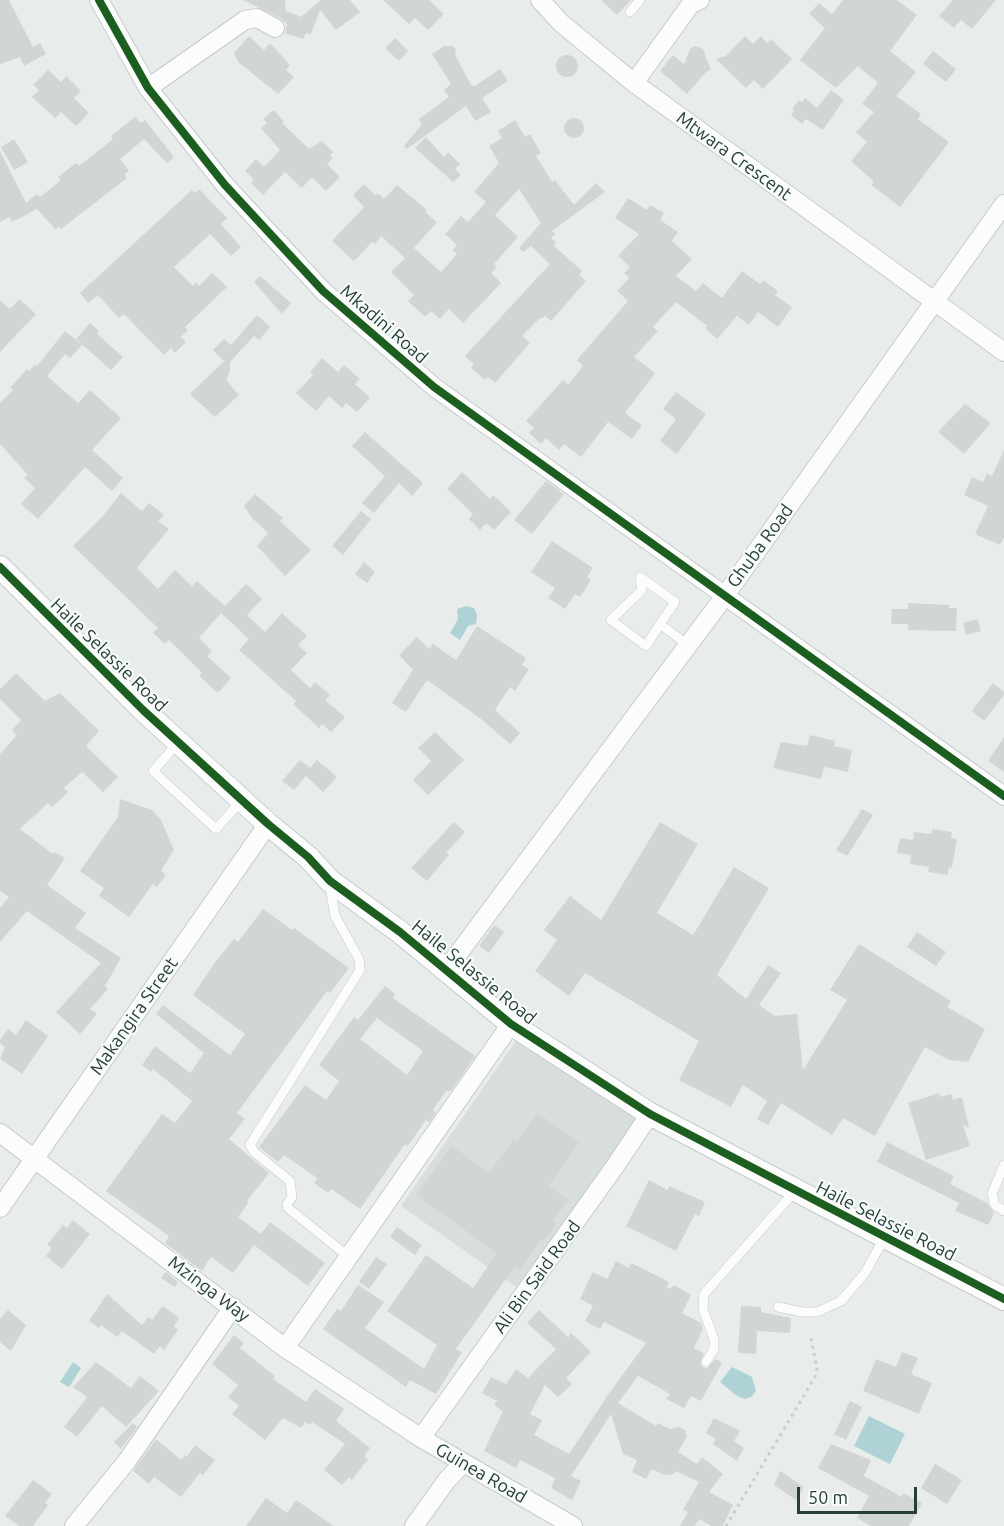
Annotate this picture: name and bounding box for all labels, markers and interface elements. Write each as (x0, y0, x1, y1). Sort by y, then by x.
street label: Mtwara Crescent (672, 107, 796, 205)
street label: Mkadini Road (336, 280, 432, 368)
street label: Ghuba Road (722, 500, 798, 592)
street label: Haile Selassie Road (46, 594, 172, 716)
street label: Haile Selassie Road (407, 915, 541, 1029)
street label: Makangira Street (85, 953, 183, 1079)
street label: Haile Selassie Road (813, 1176, 959, 1266)
street label: Ali Bin Said Road (489, 1216, 585, 1338)
street label: Mzinga Way (164, 1251, 254, 1327)
street label: Guinea Road (432, 1438, 530, 1508)
scale bar (800, 1475, 920, 1513)
text: 50 m (808, 1487, 848, 1507)

